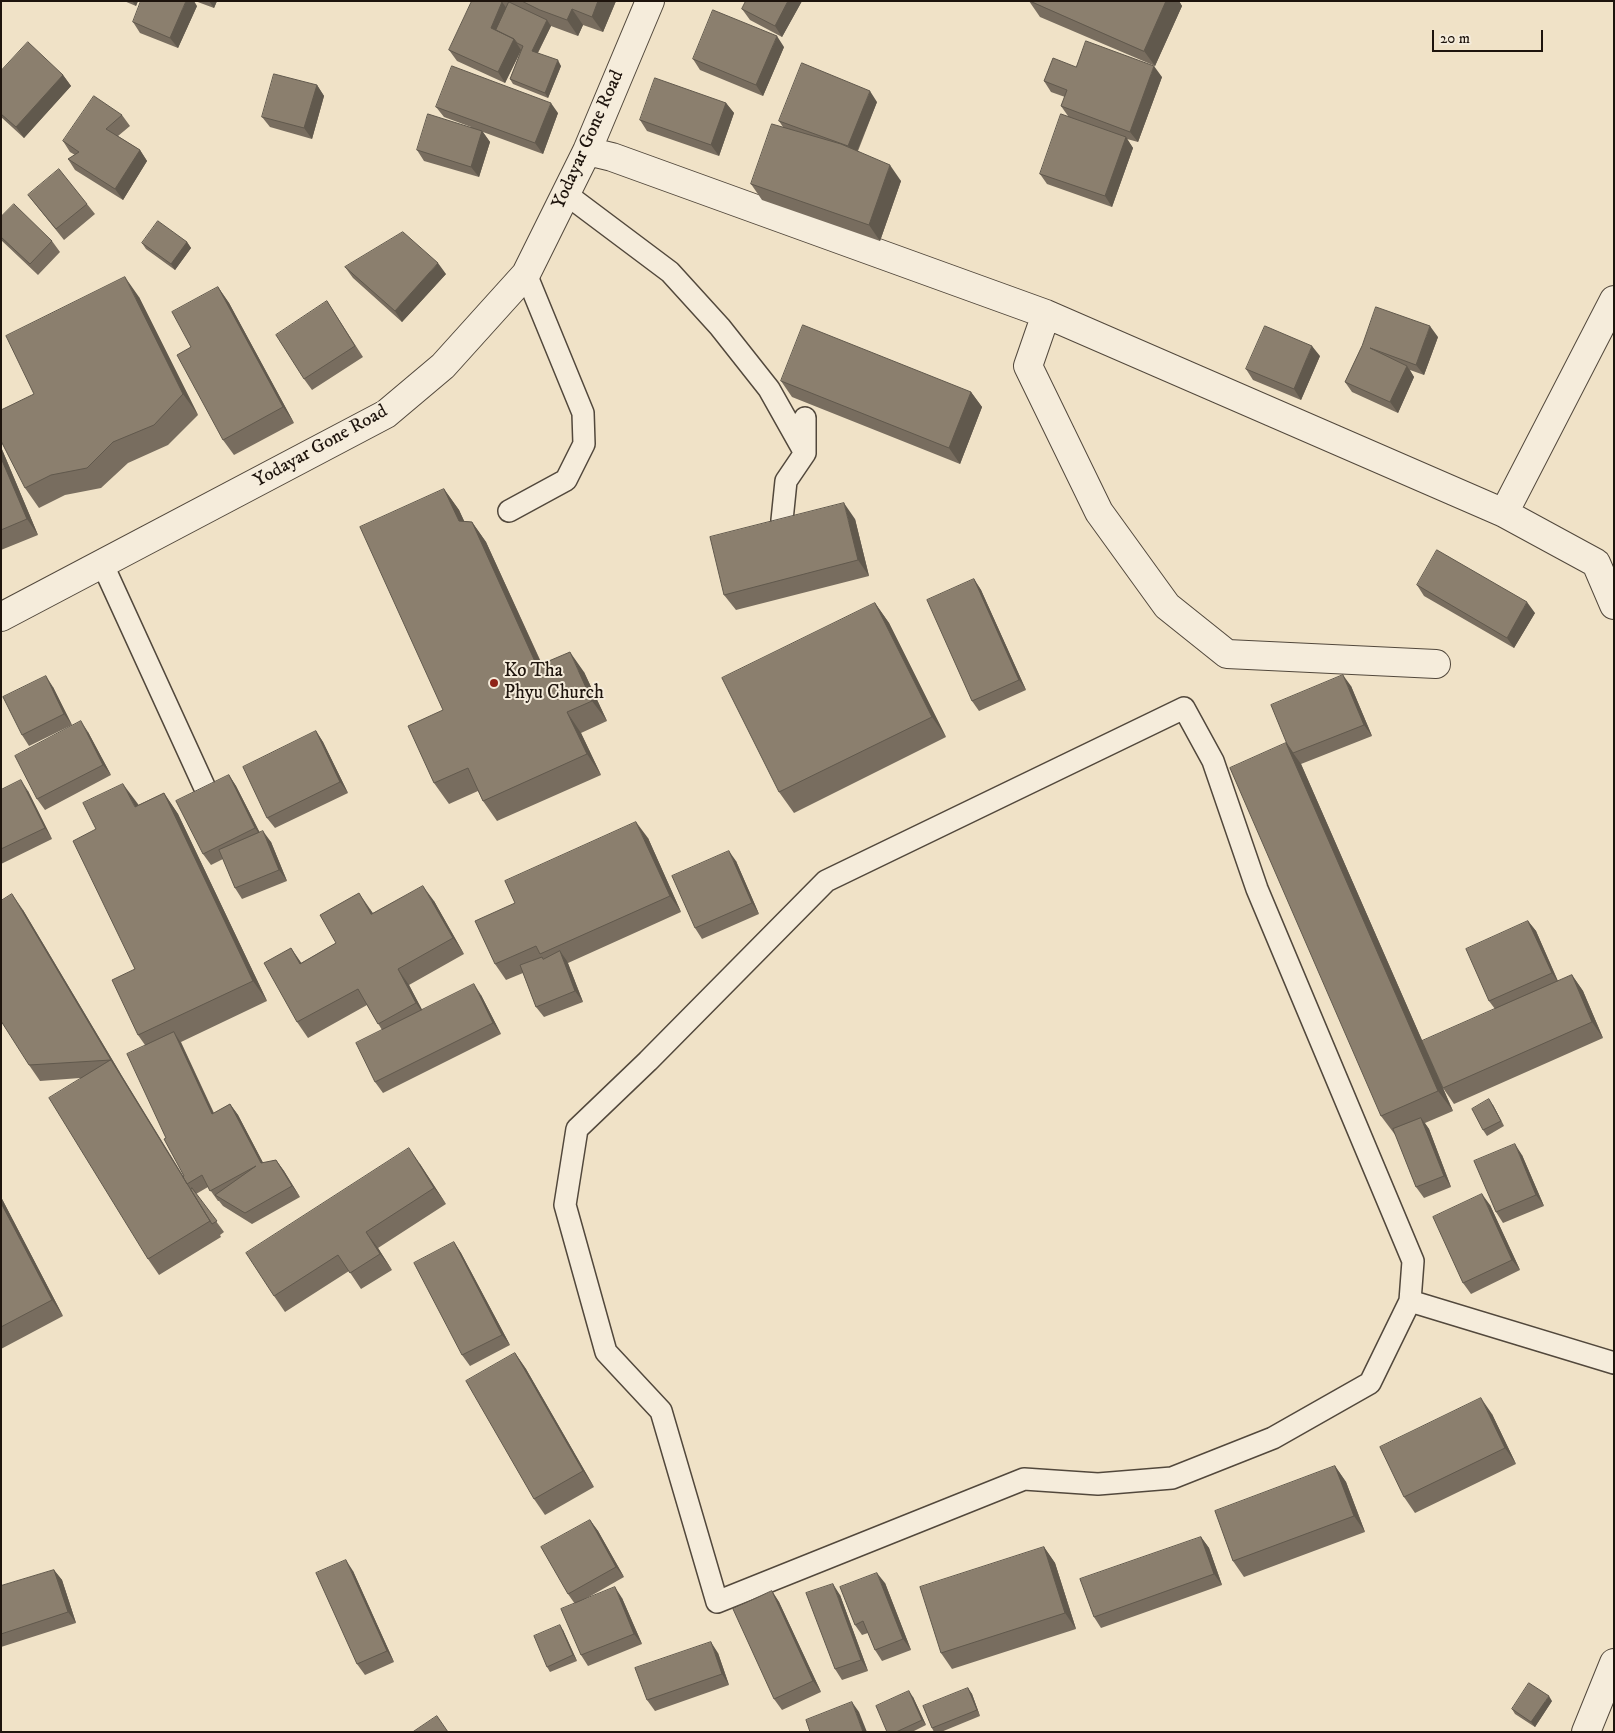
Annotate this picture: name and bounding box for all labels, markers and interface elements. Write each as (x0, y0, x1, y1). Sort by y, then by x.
scale bar (1435, 20, 1546, 52)
text: 20 m (1440, 29, 1470, 48)
street label: Yodayar Gone Road (548, 67, 630, 213)
street label: Yodayar Gone Road (250, 401, 392, 493)
place label: Ko Tha Phyu Church (504, 661, 604, 705)
marker: Ko Tha Phyu Church (488, 677, 500, 689)

